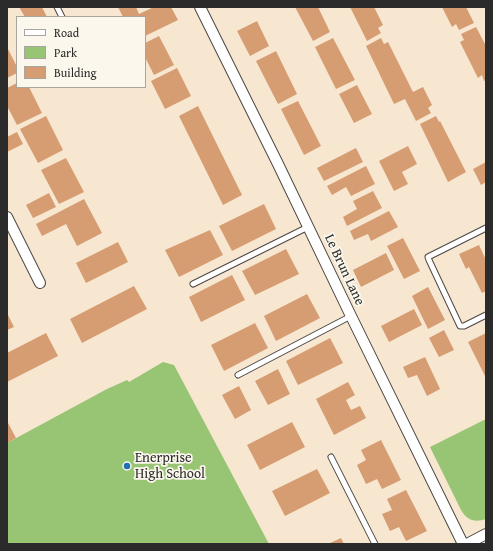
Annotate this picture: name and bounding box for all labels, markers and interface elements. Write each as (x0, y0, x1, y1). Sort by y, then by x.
legend (16, 16, 146, 88)
text: Road (54, 24, 79, 41)
text: Park (54, 44, 77, 61)
text: Building (54, 64, 97, 81)
street label: Le Brun Lane (320, 232, 368, 308)
place label: Enerprise High School (135, 450, 205, 482)
marker: Enerprise High School (122, 461, 132, 471)

